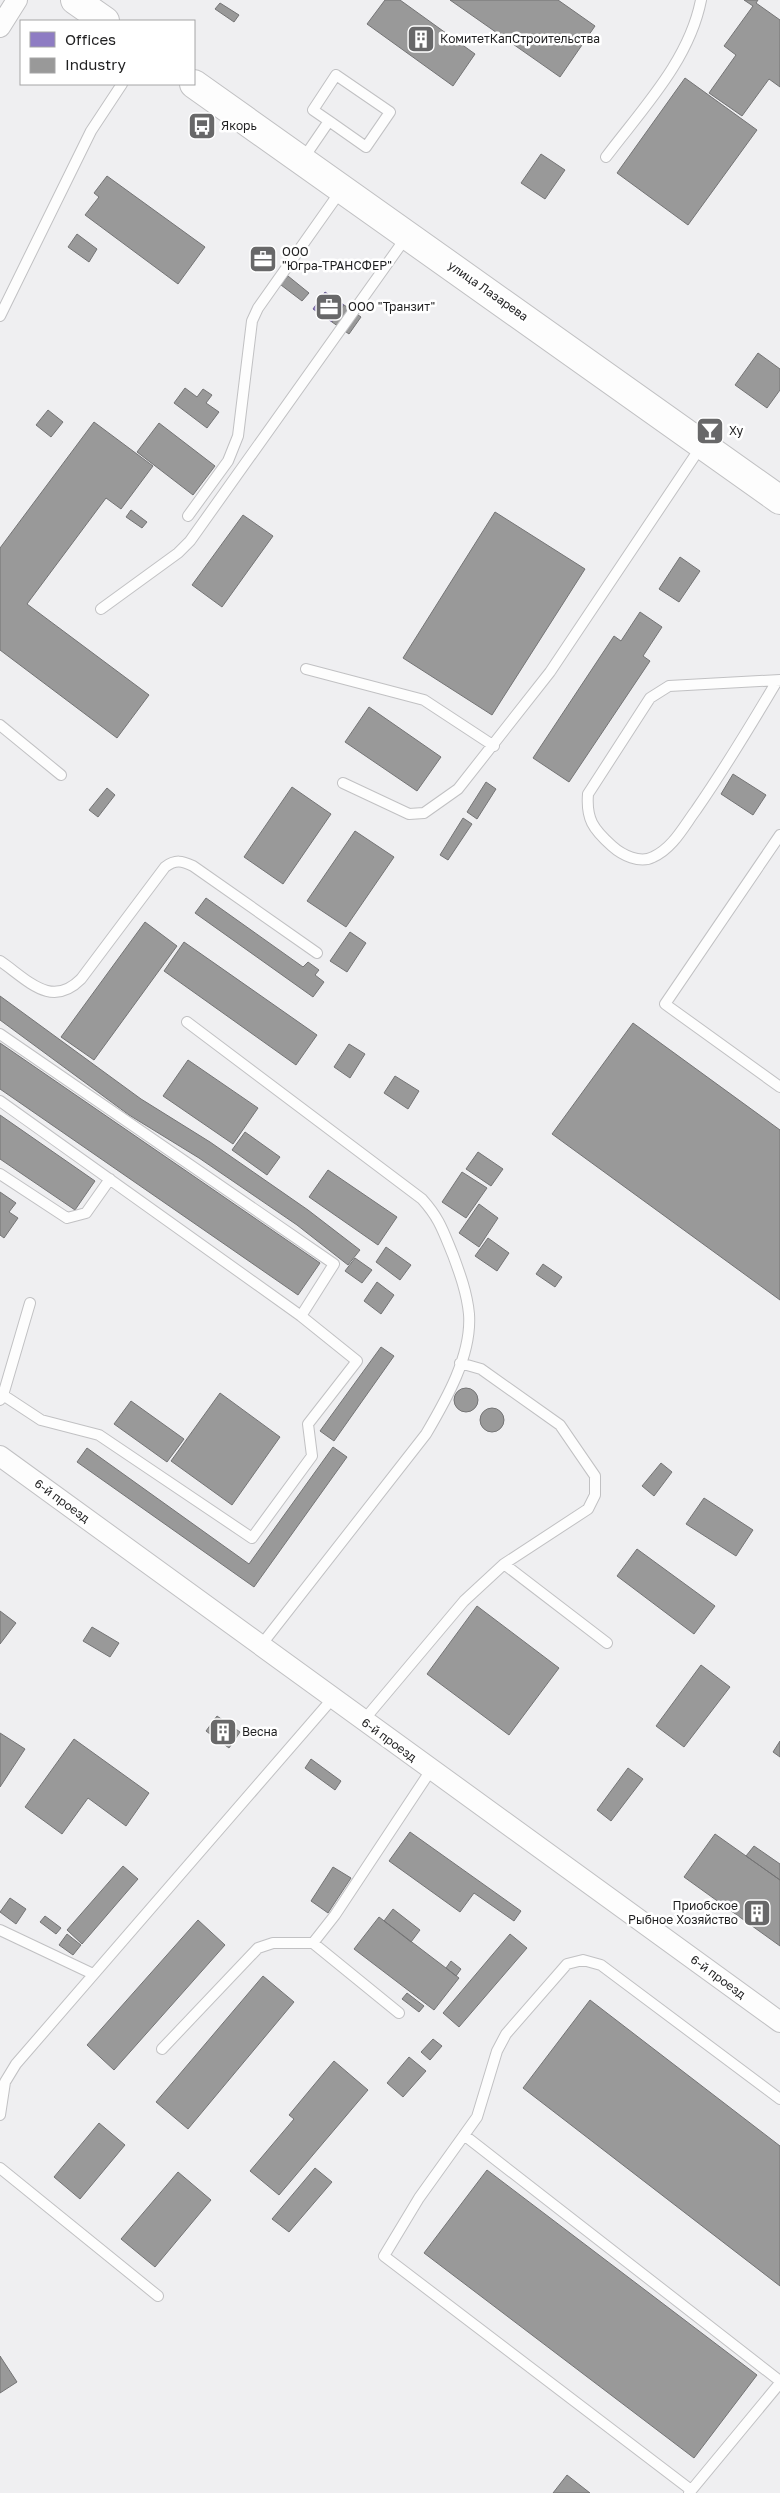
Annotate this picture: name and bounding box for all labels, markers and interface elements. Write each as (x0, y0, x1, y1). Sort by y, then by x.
legend (20, 20, 195, 85)
building icon: КомитетКапСтроительства (406, 24, 436, 54)
text: Offices (65, 30, 116, 48)
place label: КомитетКапСтроительства (440, 31, 600, 46)
text: Industry (65, 55, 126, 73)
bus stop icon: Якорь (187, 111, 217, 141)
place label: Якорь (221, 118, 257, 133)
office icon: ООО "Югра-ТРАНСФЕР" (248, 244, 278, 274)
place label: ООО "Югра-ТРАНСФЕР" (282, 244, 392, 273)
street label: улица Лазарева (445, 257, 531, 324)
office icon: ООО "Транзит" (314, 292, 344, 322)
place label: ООО "Транзит" (348, 299, 435, 314)
bar icon: Xy (695, 416, 725, 446)
place label: Xy (729, 423, 743, 438)
street label: 6-й проезд (32, 1476, 93, 1526)
street label: 6-й проезд (359, 1715, 420, 1765)
building icon: Весна (208, 1717, 238, 1747)
place label: Весна (242, 1724, 278, 1739)
place label: Приобское Рыбное Хозяйство (628, 1898, 738, 1927)
building icon: Приобское Рыбное Хозяйство (742, 1898, 772, 1928)
street label: 6-й проезд (688, 1952, 749, 2002)

